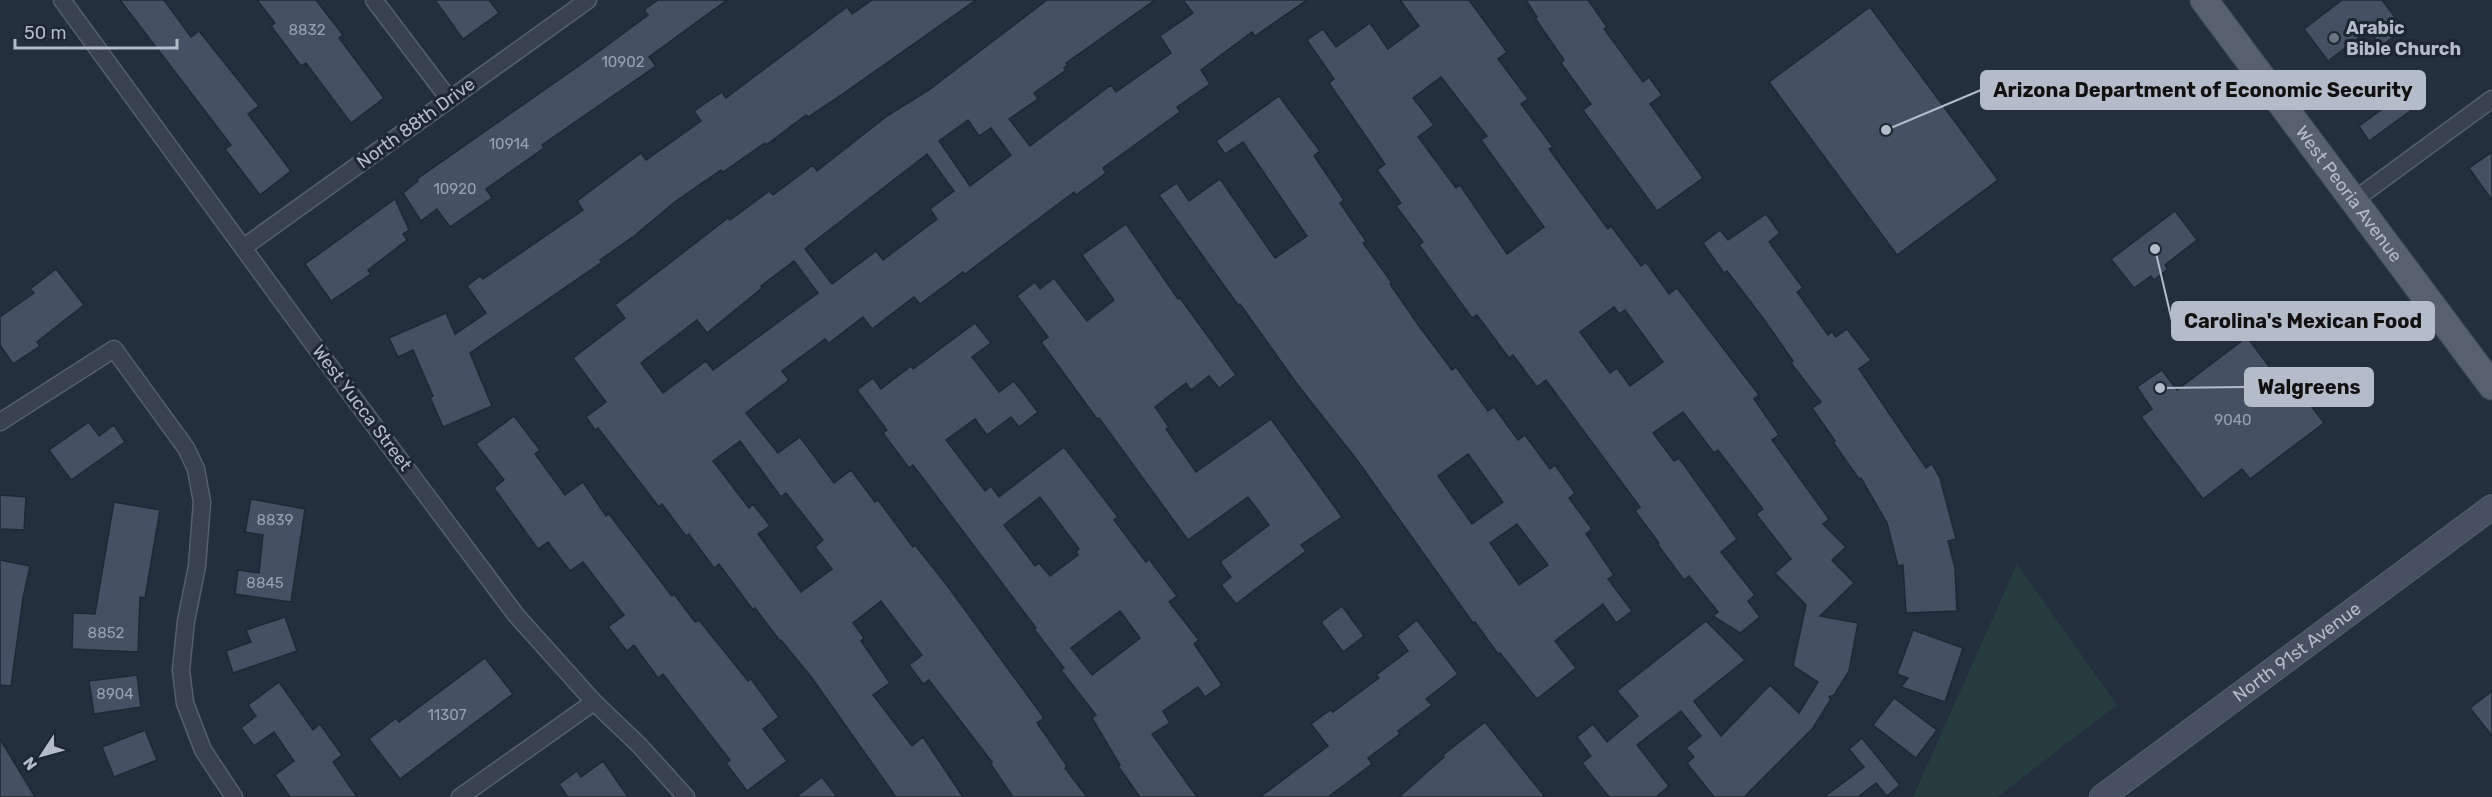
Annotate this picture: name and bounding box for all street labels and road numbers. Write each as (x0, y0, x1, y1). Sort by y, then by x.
street label: North 88th Drive (353, 73, 479, 173)
street label: West Peoria Avenue (2291, 121, 2407, 267)
street label: West Yucca Street (308, 341, 416, 475)
street label: North 91st Avenue (2229, 597, 2365, 707)

